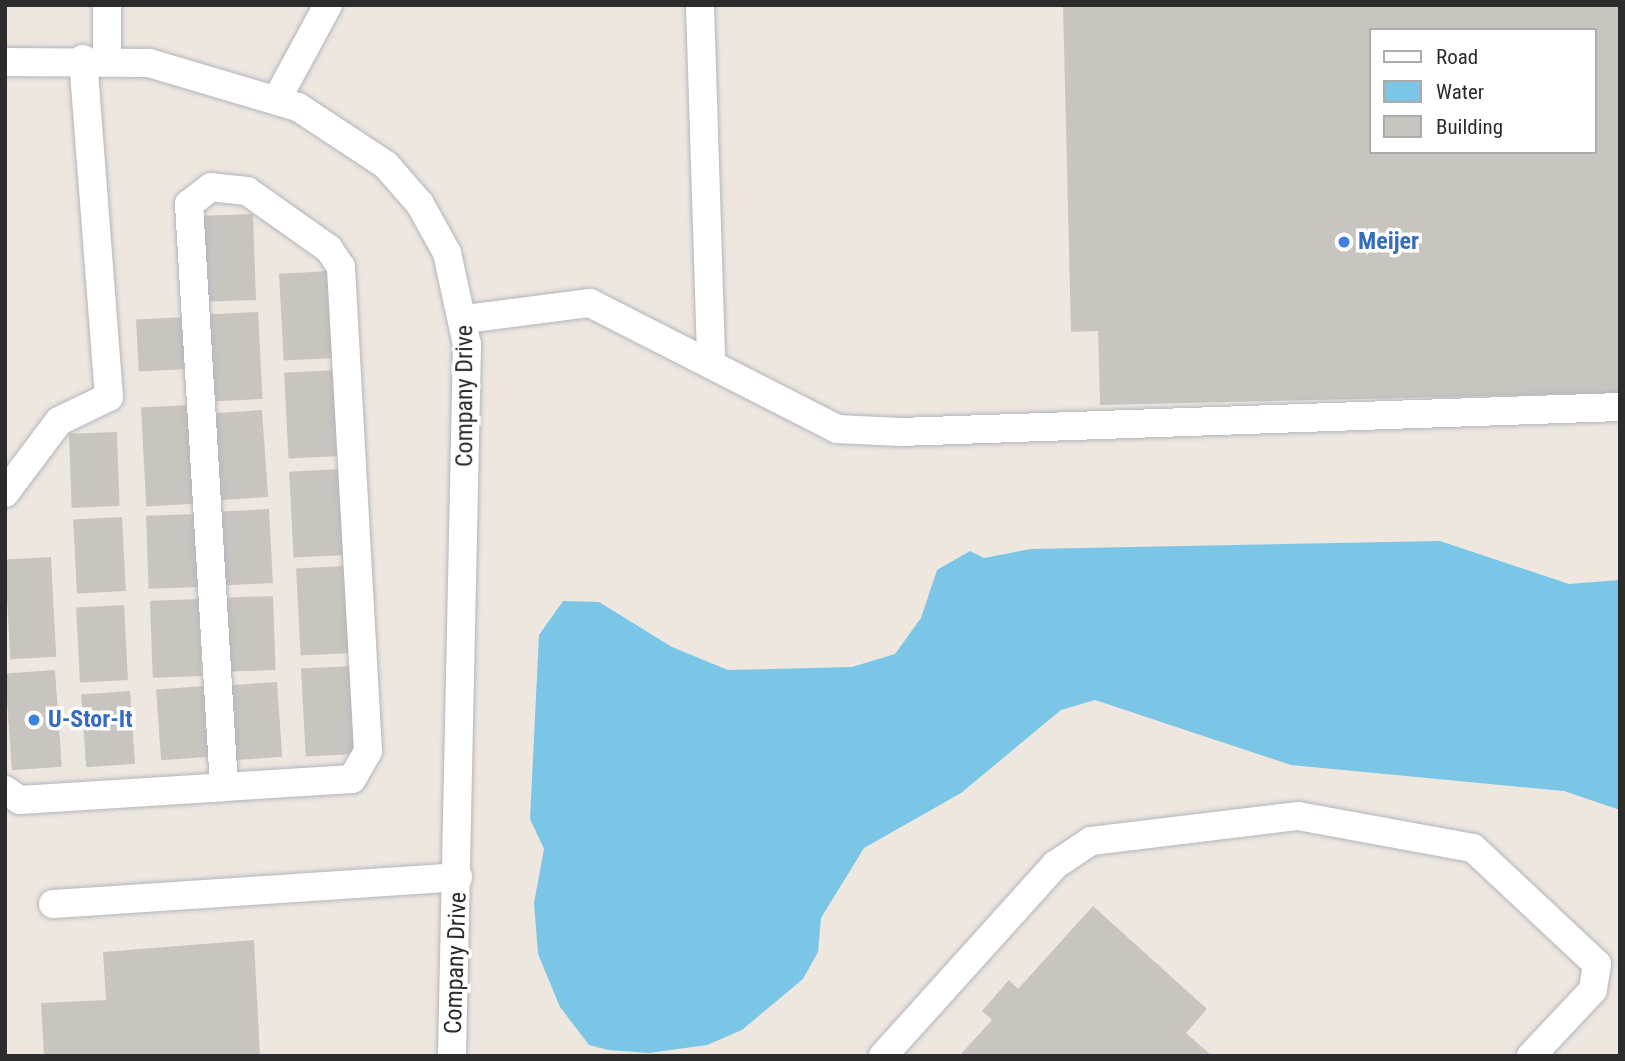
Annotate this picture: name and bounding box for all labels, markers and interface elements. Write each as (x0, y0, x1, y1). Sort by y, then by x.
legend (1370, 28, 1597, 154)
text: Road (1436, 45, 1478, 69)
text: Water (1436, 80, 1484, 104)
text: Building (1436, 115, 1503, 139)
place label: Meijer (1358, 228, 1419, 256)
marker: Meijer (1336, 234, 1352, 250)
street label: Company Drive (451, 325, 479, 467)
place label: U-Stor-It (48, 706, 133, 734)
marker: U-Stor-It (26, 712, 42, 728)
street label: Company Drive (439, 892, 473, 1034)

